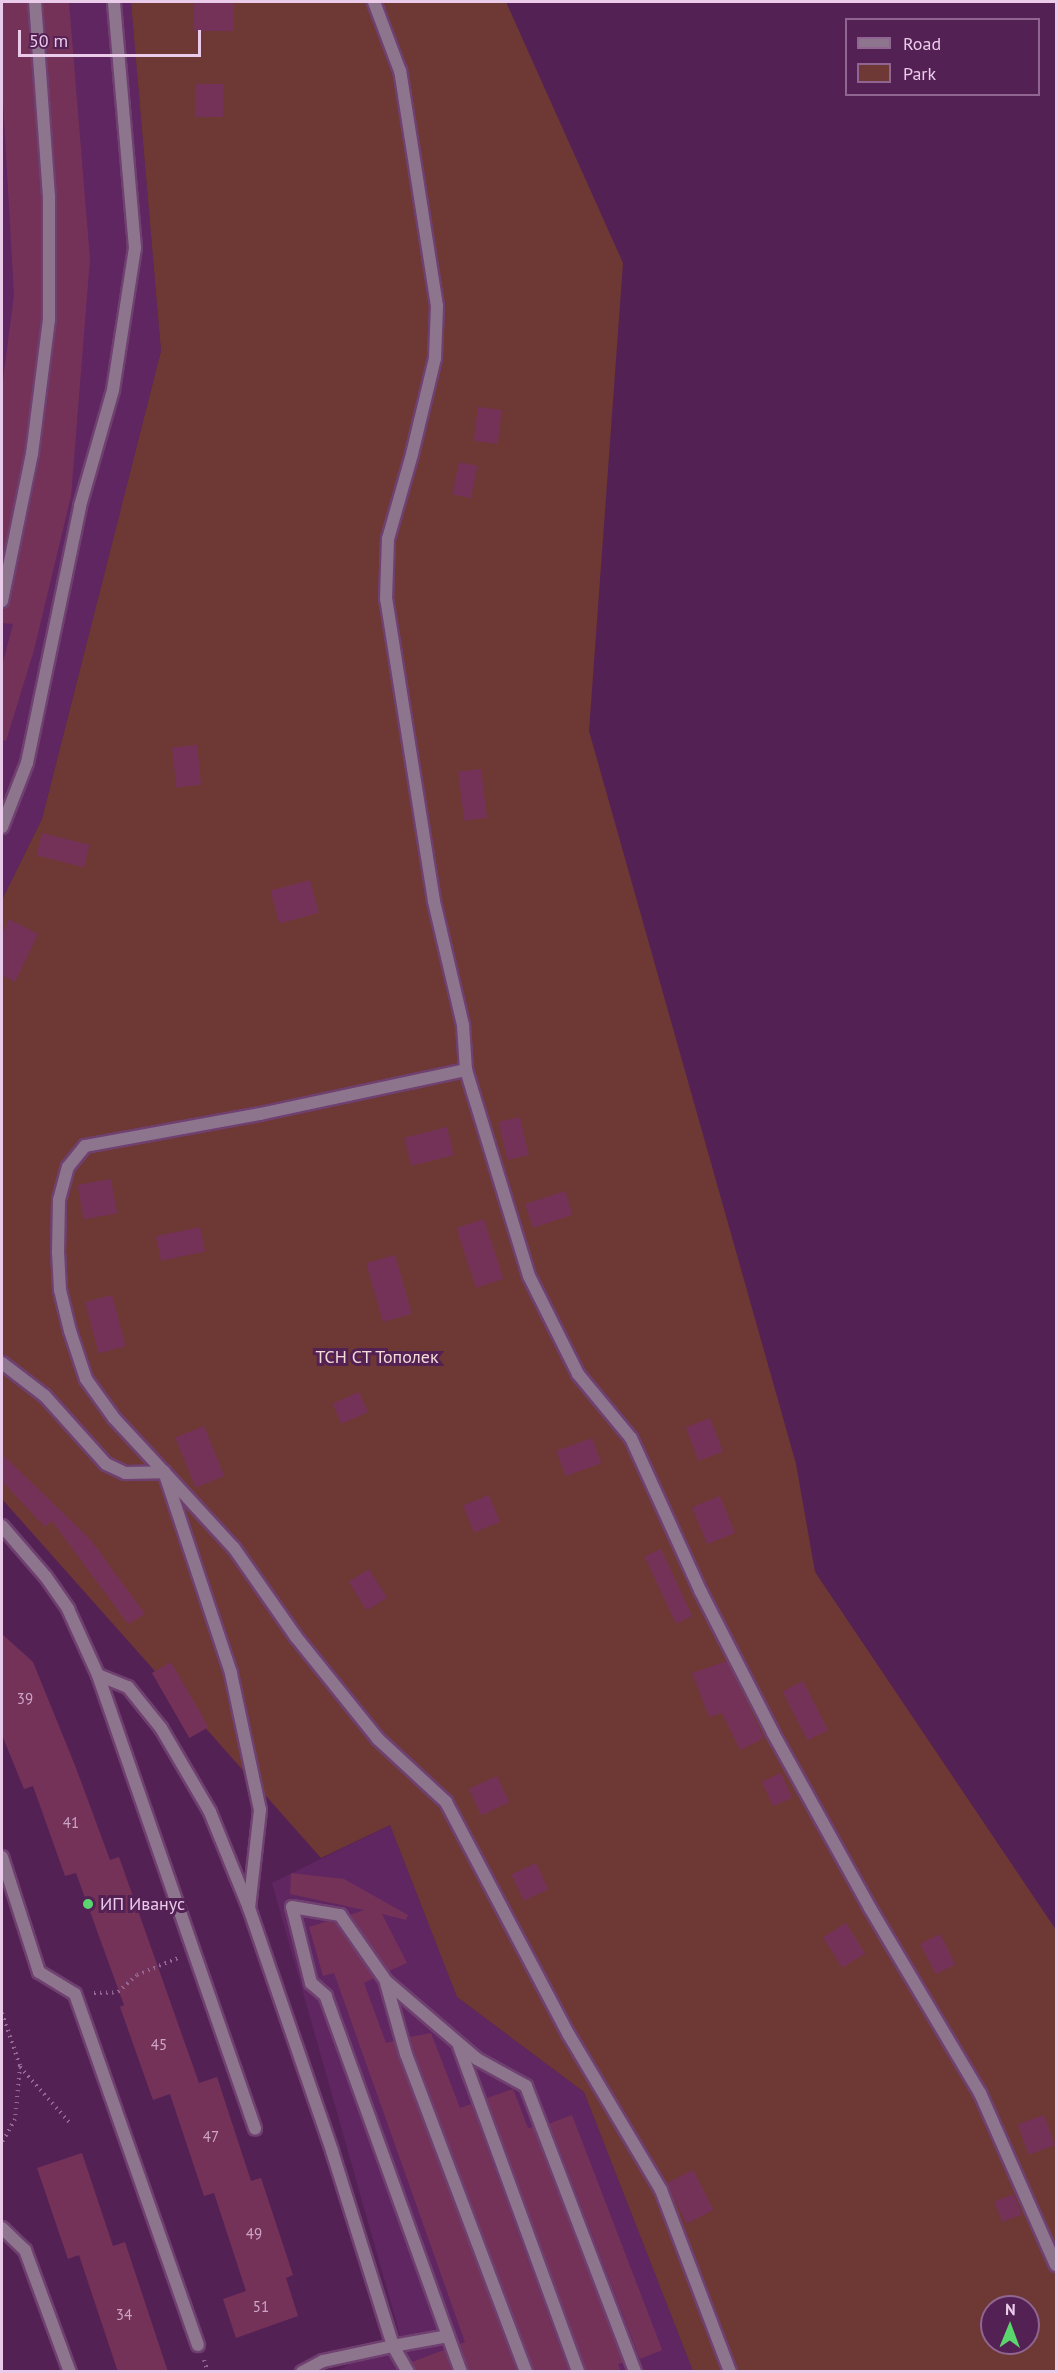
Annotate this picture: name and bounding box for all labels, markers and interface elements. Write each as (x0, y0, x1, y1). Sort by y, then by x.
scale bar (21, 18, 204, 56)
legend (845, 18, 1040, 96)
text: 50 m (29, 29, 68, 52)
text: Road (903, 32, 941, 55)
text: Park (903, 62, 936, 85)
park label: ТСН СТ Тополек (315, 1346, 439, 1368)
house number: 39 (17, 1690, 33, 1708)
house number: 41 (63, 1814, 79, 1832)
place label: ИП Иванус (100, 1893, 185, 1915)
marker: ИП Иванус (81, 1897, 95, 1911)
house number: 45 (151, 2036, 167, 2054)
house number: 47 (203, 2128, 219, 2146)
house number: 49 (246, 2225, 262, 2243)
north arrow (980, 2295, 1040, 2355)
house number: 51 (253, 2298, 269, 2316)
text: N (1005, 2299, 1016, 2319)
house number: 34 (116, 2306, 132, 2324)

